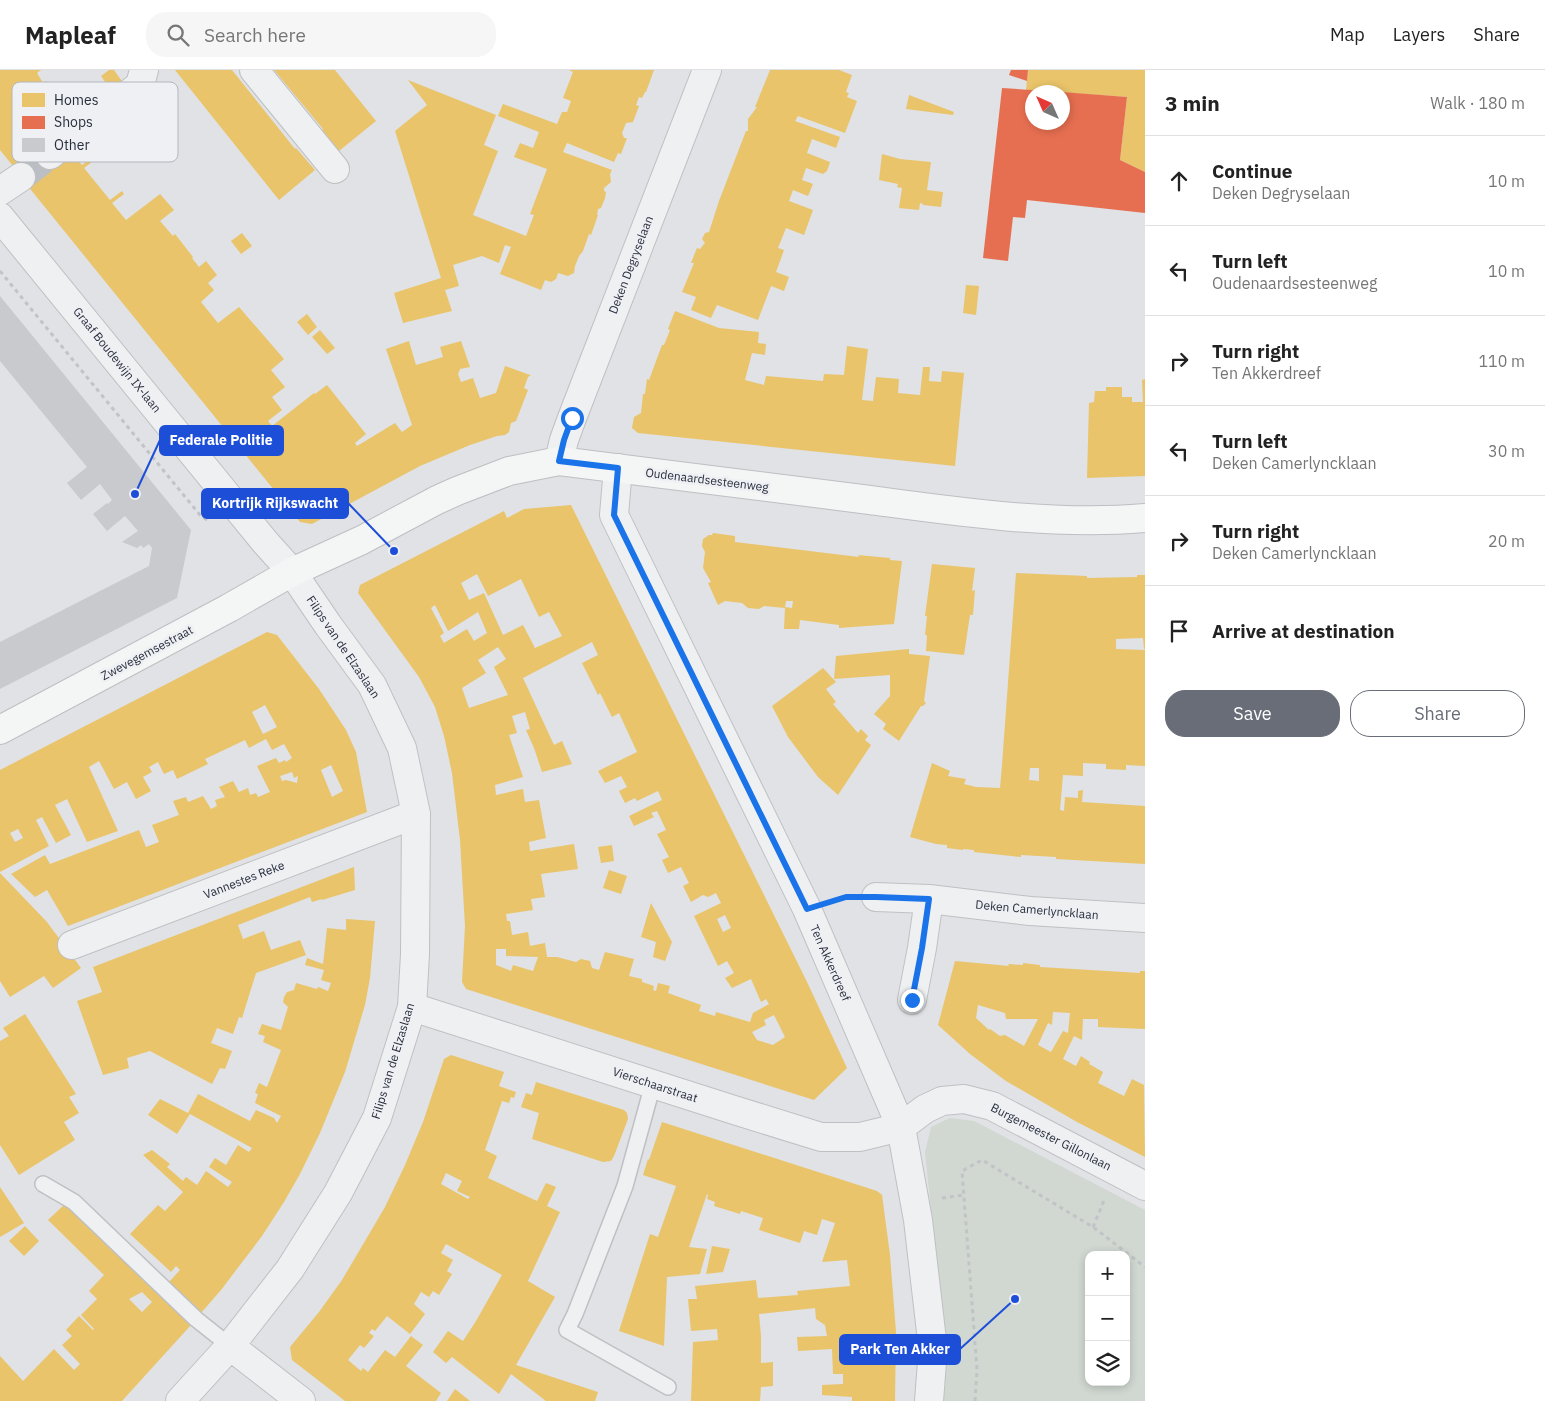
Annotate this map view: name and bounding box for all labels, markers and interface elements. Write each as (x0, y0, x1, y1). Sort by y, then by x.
search box (146, 12, 496, 57)
text: Mapleaf (25, 19, 116, 51)
icon: search (164, 21, 192, 49)
text: Search here (204, 23, 306, 47)
text: Map (1330, 23, 1365, 46)
text: Layers (1393, 23, 1445, 46)
text: Share (1473, 23, 1520, 46)
legend (12, 82, 178, 162)
north arrow (1025, 85, 1070, 130)
text: 3 min (1165, 89, 1220, 117)
text: Homes (54, 91, 99, 109)
text: Walk · 180 m (1430, 93, 1525, 113)
text: Shops (54, 113, 93, 131)
text: Other (54, 136, 90, 154)
text: Continue (1212, 159, 1292, 183)
icon: ahead (1165, 167, 1193, 195)
text: 10 m (1488, 171, 1525, 191)
text: Deken Degryselaan (1212, 183, 1350, 203)
street label: Deken Degryselaan (605, 214, 656, 316)
text: Turn left (1212, 249, 1288, 273)
icon: left (1165, 257, 1193, 285)
text: 10 m (1488, 261, 1525, 281)
text: Oudenaardsesteenweg (1212, 273, 1378, 293)
street label: Graaf Boudewijn IX-laan (70, 304, 165, 415)
text: Turn right (1212, 339, 1299, 363)
icon: right (1165, 347, 1193, 375)
text: 110 m (1478, 351, 1525, 371)
text: Ten Akkerdreef (1212, 363, 1321, 383)
route start (561, 407, 584, 430)
callout: Federale Politie (160, 426, 283, 455)
text: Turn left (1212, 429, 1288, 453)
text: Federale Politie (169, 431, 273, 449)
icon: left (1165, 437, 1193, 465)
text: 30 m (1488, 441, 1525, 461)
text: Deken Camerlyncklaan (1212, 453, 1377, 473)
street label: Oudenaardsesteenweg (645, 464, 770, 495)
callout: Kortrijk Rijkswacht (202, 489, 348, 518)
text: Kortrijk Rijkswacht (212, 494, 338, 512)
text: Turn right (1212, 519, 1299, 543)
icon: right (1165, 527, 1193, 555)
text: 20 m (1488, 531, 1525, 551)
text: Deken Camerlyncklaan (1212, 543, 1377, 563)
street label: Filips van de Elzaslaan (303, 592, 383, 701)
icon: arrive (1165, 617, 1193, 645)
text: Arrive at destination (1212, 619, 1395, 643)
street label: Zwevegemsestraat (98, 622, 195, 683)
button: Save (1165, 690, 1340, 737)
button: Share (1350, 690, 1525, 737)
street label: Vannestes Reke (201, 857, 287, 902)
street label: Deken Camerlyncklaan (975, 897, 1099, 922)
street label: Ten Akkerdreef (807, 922, 854, 1003)
route end (901, 989, 924, 1012)
street label: Filips van de Elzaslaan (368, 1001, 417, 1121)
street label: Vierschaarstraat (611, 1064, 700, 1105)
street label: Burgemeester Gillonlaan (988, 1100, 1114, 1173)
map controls (1085, 1251, 1130, 1386)
button: + (1085, 1251, 1130, 1296)
button: − (1085, 1296, 1130, 1341)
callout: Park Ten Akker (840, 1335, 960, 1364)
text: Park Ten Akker (850, 1340, 950, 1358)
button: layers (1085, 1341, 1130, 1386)

